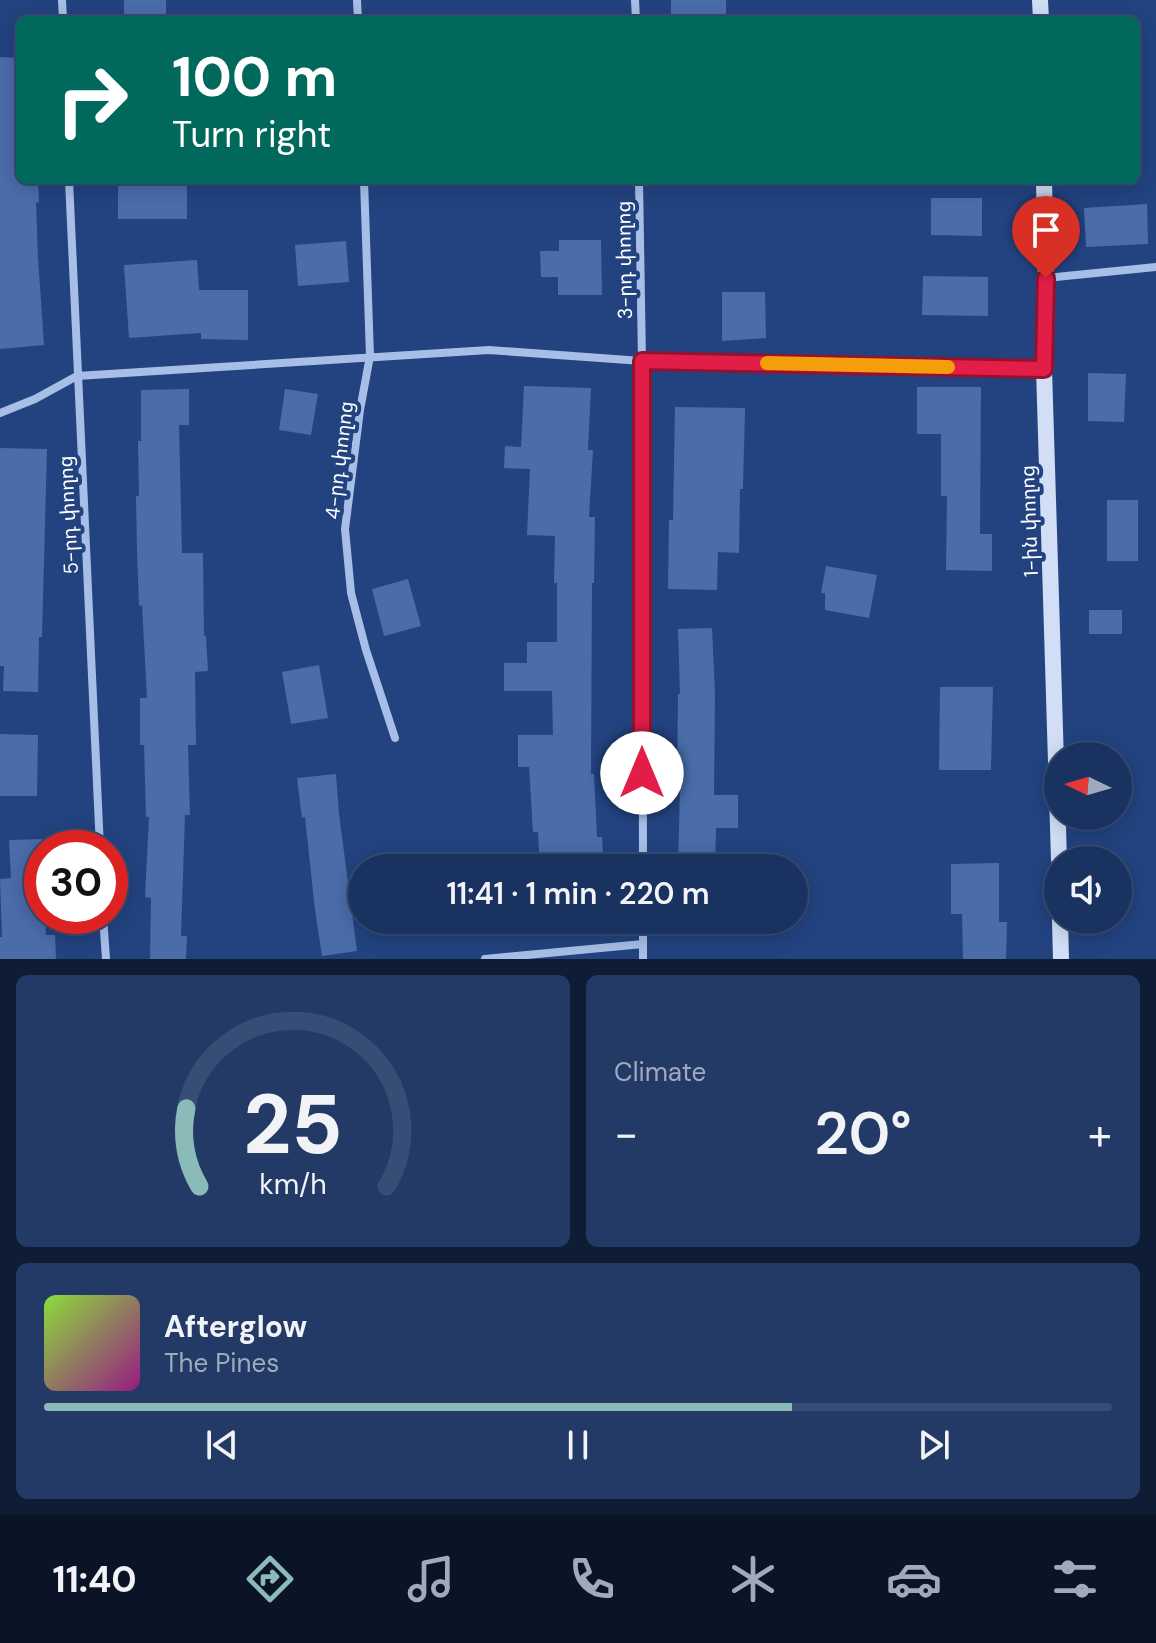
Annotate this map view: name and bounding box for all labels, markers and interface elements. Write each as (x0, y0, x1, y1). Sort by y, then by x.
text: 100 m (172, 40, 337, 113)
icon: right (40, 48, 144, 152)
text: Turn right (172, 111, 331, 158)
pin (1012, 196, 1080, 278)
street label: 3-րդ փողոց (610, 200, 638, 320)
icon: arrive (1024, 208, 1068, 252)
street label: 4-րդ փողոց (319, 399, 359, 521)
street label: 5-րդ փողոց (52, 455, 84, 575)
street label: 1-ին փողոց (1014, 464, 1044, 578)
position arrow (600, 731, 684, 815)
north arrow (1044, 742, 1132, 830)
map controls (1044, 742, 1132, 934)
speed limit sign: 30 (24, 830, 128, 934)
button: sound (1044, 846, 1132, 934)
text: 11:41 · 1 min · 220 m (446, 874, 710, 913)
text: Climate (614, 1055, 706, 1089)
text: 25 (243, 1070, 343, 1179)
text: 20° (814, 1094, 912, 1173)
text: − (614, 1105, 638, 1163)
text: + (1088, 1105, 1112, 1163)
text: km/h (259, 1166, 327, 1203)
text: Afterglow (164, 1307, 307, 1346)
text: The Pines (164, 1346, 279, 1380)
icon: previous (200, 1423, 244, 1467)
icon: pause (556, 1423, 600, 1467)
icon: next (912, 1423, 956, 1467)
icon: directions (242, 1551, 298, 1607)
icon: music (403, 1551, 459, 1607)
icon: phone (564, 1551, 620, 1607)
icon: climate (725, 1551, 781, 1607)
icon: car (886, 1551, 942, 1607)
icon: filters (1047, 1551, 1103, 1607)
text: 11:40 (53, 1556, 137, 1603)

